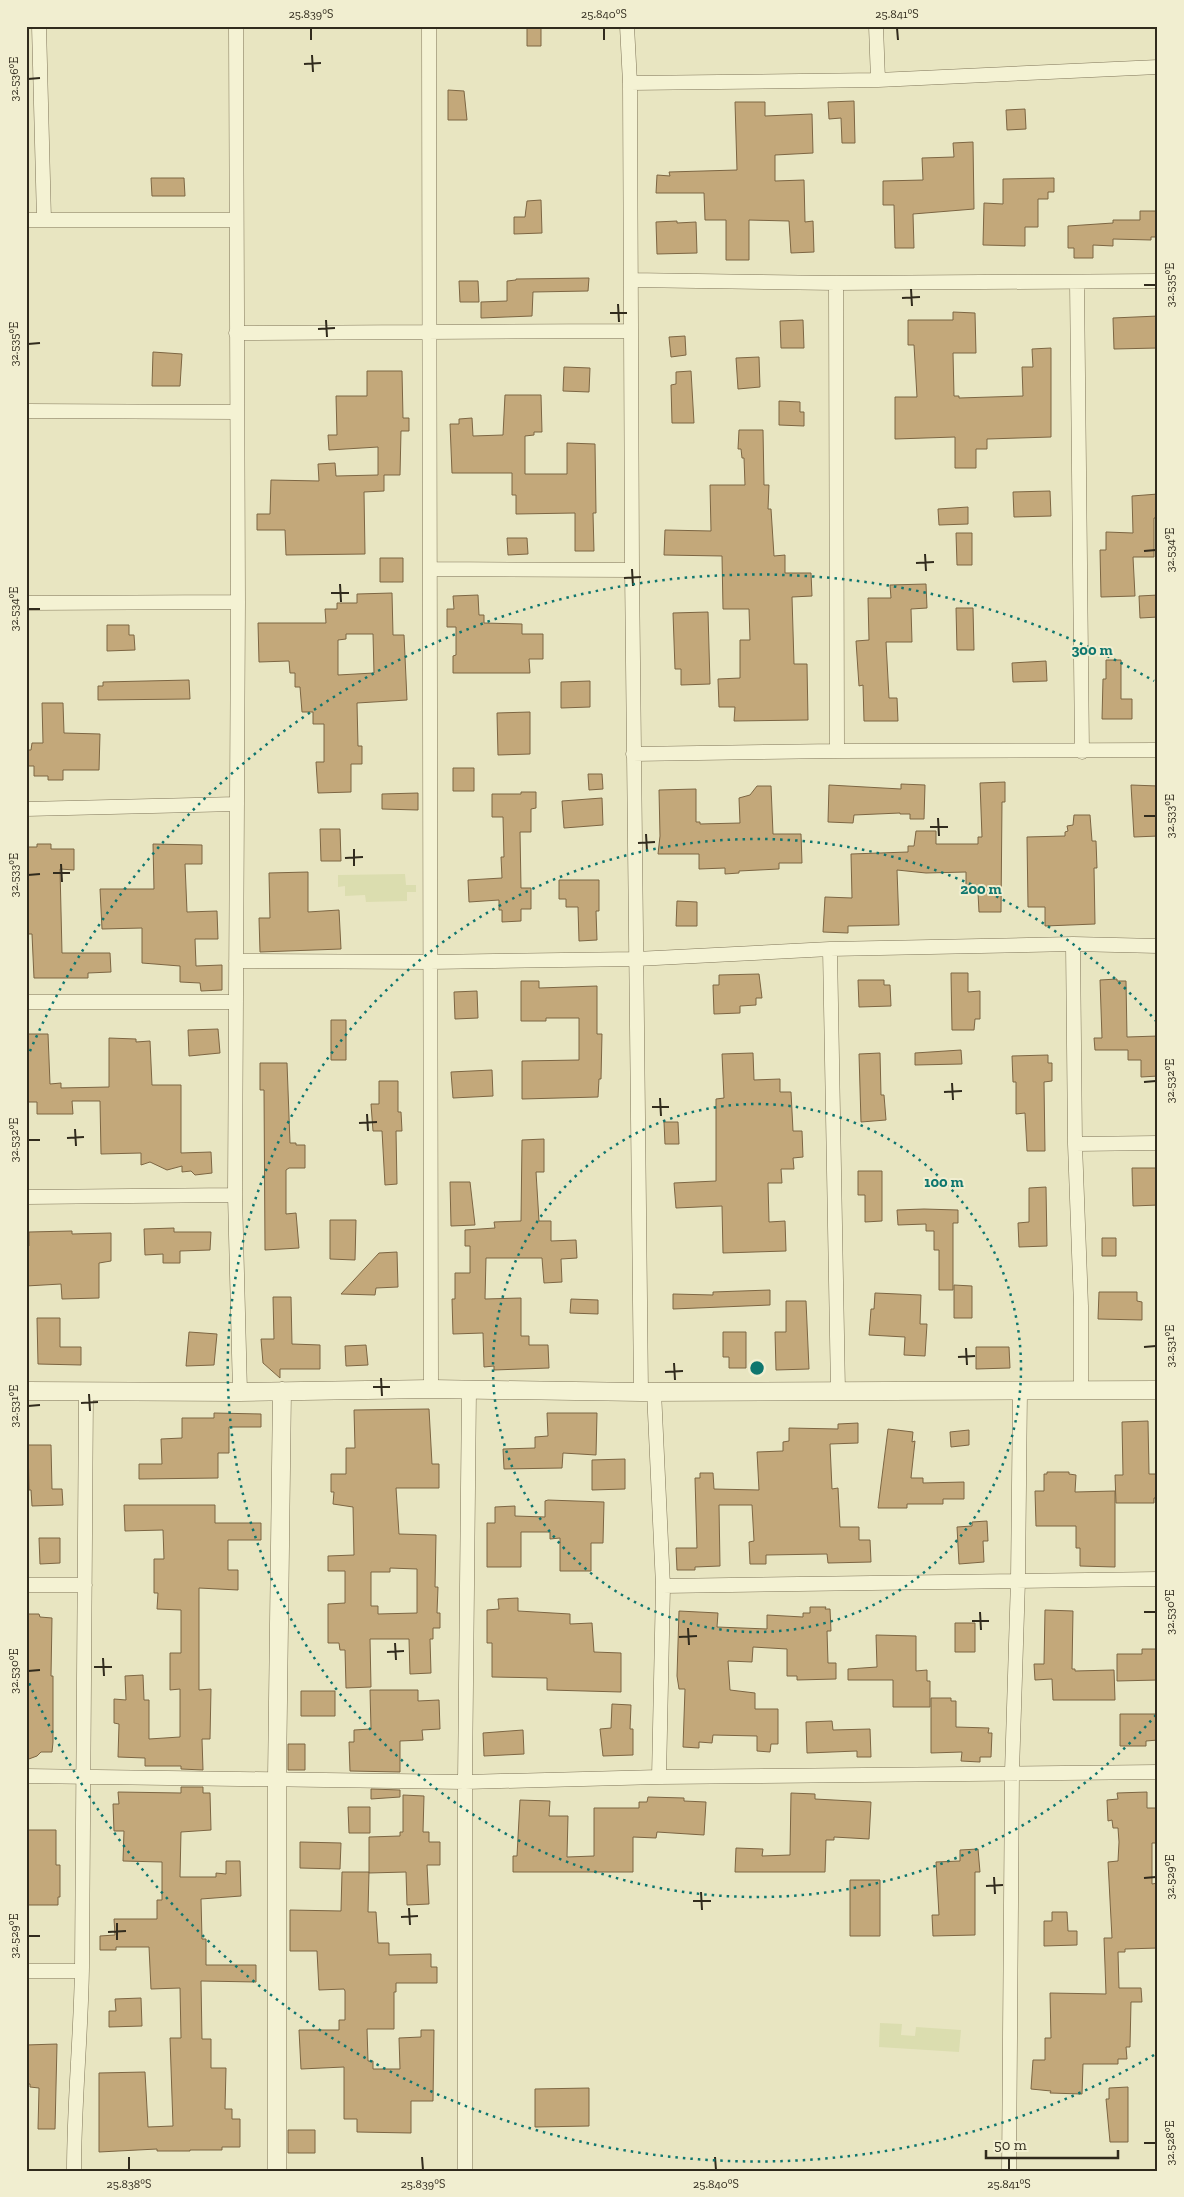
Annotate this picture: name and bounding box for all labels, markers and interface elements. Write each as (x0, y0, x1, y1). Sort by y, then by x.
text: 25.839°S (289, 7, 333, 21)
text: 25.840°S (581, 7, 627, 21)
text: 25.841°S (875, 7, 919, 21)
text: 32.536°E (7, 57, 21, 101)
text: 32.535°E (1163, 263, 1177, 307)
text: 32.535°E (7, 322, 21, 366)
text: 32.534°E (1163, 528, 1177, 572)
text: 32.534°E (7, 587, 21, 631)
text: 300 m (1071, 641, 1113, 659)
text: 32.533°E (1163, 794, 1177, 838)
text: 32.533°E (7, 853, 21, 897)
text: 200 m (960, 880, 1002, 898)
text: 32.532°E (1163, 1059, 1177, 1103)
text: 32.532°E (7, 1118, 21, 1162)
text: 100 m (924, 1173, 964, 1191)
text: 32.531°E (1163, 1325, 1177, 1367)
centre of rings (748, 1359, 766, 1377)
text: 32.531°E (7, 1385, 21, 1427)
text: 32.530°E (1163, 1589, 1177, 1635)
text: 32.530°E (7, 1648, 21, 1694)
text: 32.529°E (1163, 1854, 1177, 1900)
text: 32.529°E (7, 1913, 21, 1959)
text: 32.528°E (1163, 2120, 1177, 2166)
scale bar (986, 2127, 1119, 2159)
text: 50 m (994, 2136, 1027, 2154)
text: 25.838°S (107, 2177, 151, 2191)
text: 25.839°S (401, 2177, 445, 2191)
text: 25.840°S (693, 2177, 739, 2191)
text: 25.841°S (987, 2177, 1031, 2191)

